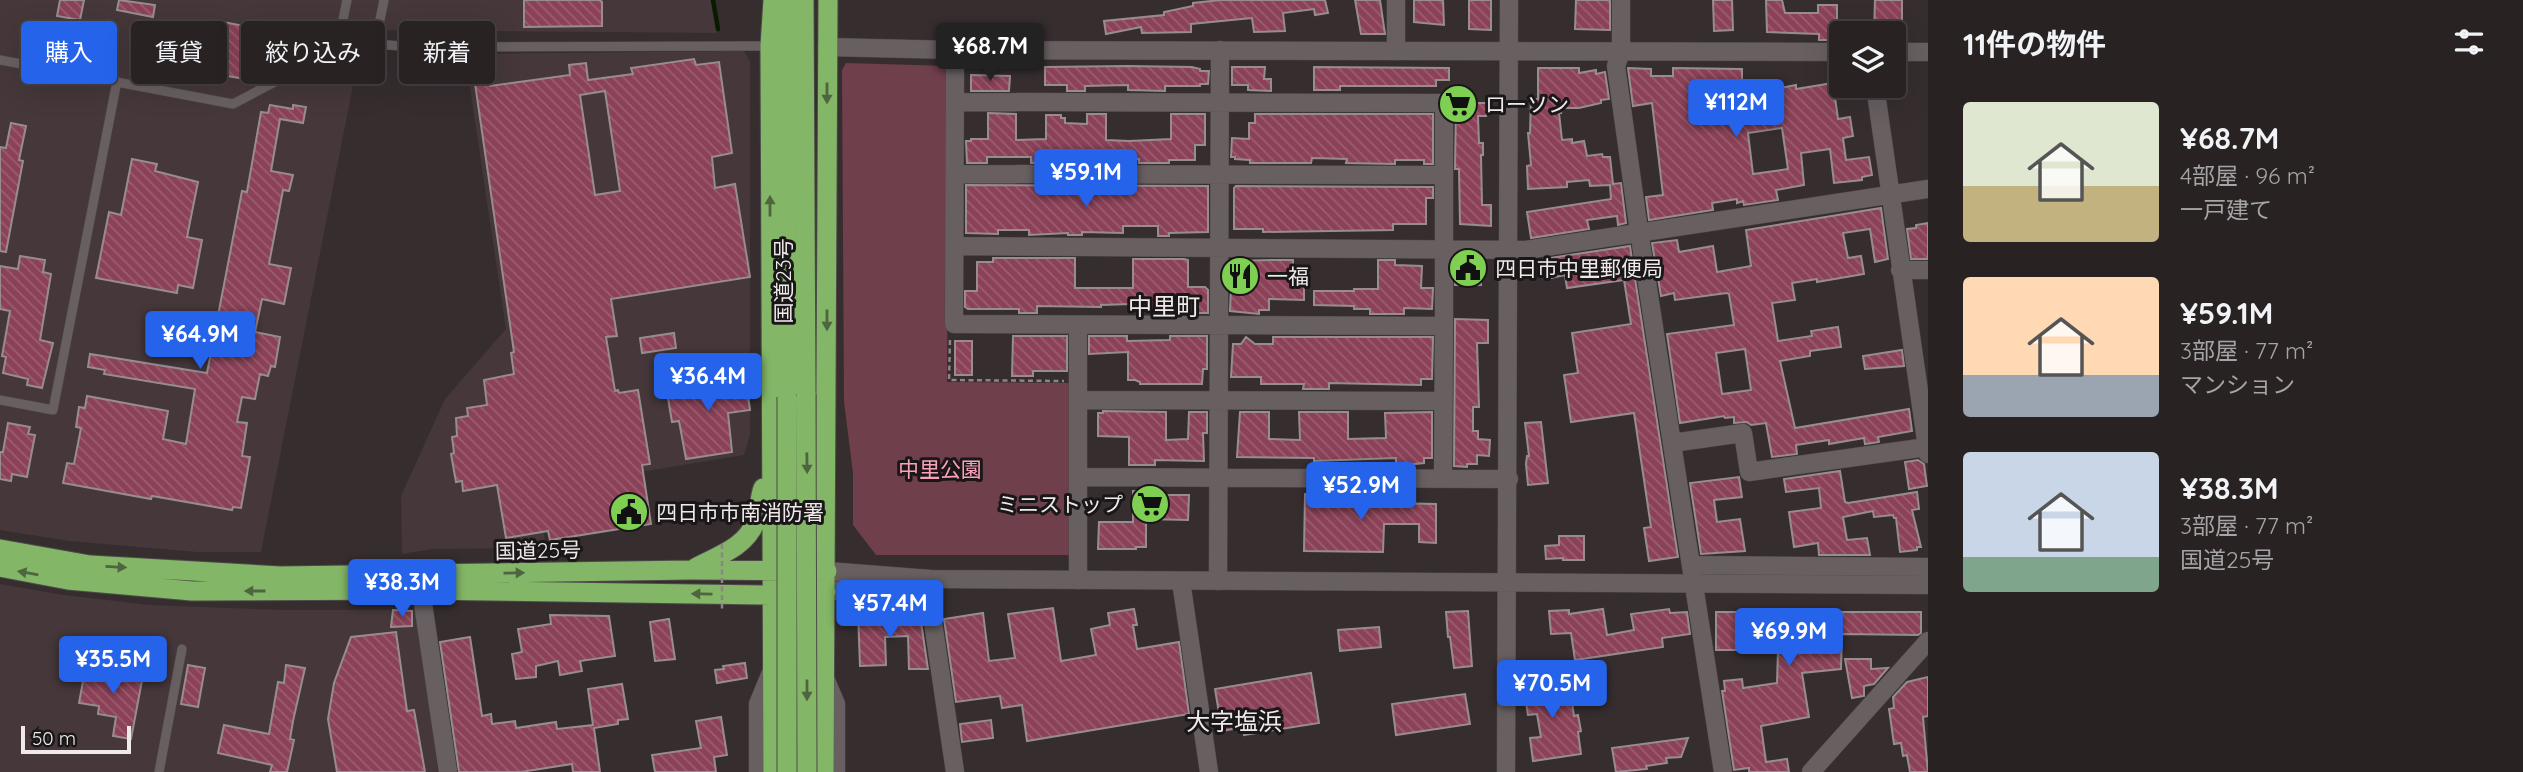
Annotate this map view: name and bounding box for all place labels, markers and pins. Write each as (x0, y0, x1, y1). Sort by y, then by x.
pin: ¥68.7M (933, 24, 1047, 83)
pin: ¥112M (1687, 80, 1785, 139)
supermarket icon: ローソン (1437, 83, 1479, 125)
place label: ローソン (1485, 91, 1569, 117)
pin: ¥59.1M (1029, 150, 1143, 209)
public building icon: 四日市中里郵便局 (1447, 247, 1489, 289)
restaurant icon: 一福 (1219, 255, 1261, 297)
place label: 四日市中里郵便局 (1495, 255, 1663, 281)
place label: 一福 (1267, 263, 1309, 289)
pin: ¥64.9M (143, 312, 257, 371)
pin: ¥36.4M (651, 354, 765, 413)
pin: ¥52.9M (1304, 462, 1418, 522)
supermarket icon: ミニストップ (1129, 483, 1171, 525)
public building icon: 四日市市南消防署 (608, 491, 650, 533)
place label: ミニストップ (997, 491, 1123, 517)
place label: 四日市市南消防署 (656, 499, 824, 525)
pin: ¥38.3M (345, 560, 459, 619)
pin: ¥57.4M (833, 580, 947, 640)
pin: ¥69.9M (1732, 608, 1846, 668)
pin: ¥35.5M (56, 636, 170, 696)
pin: ¥70.5M (1495, 660, 1609, 720)

